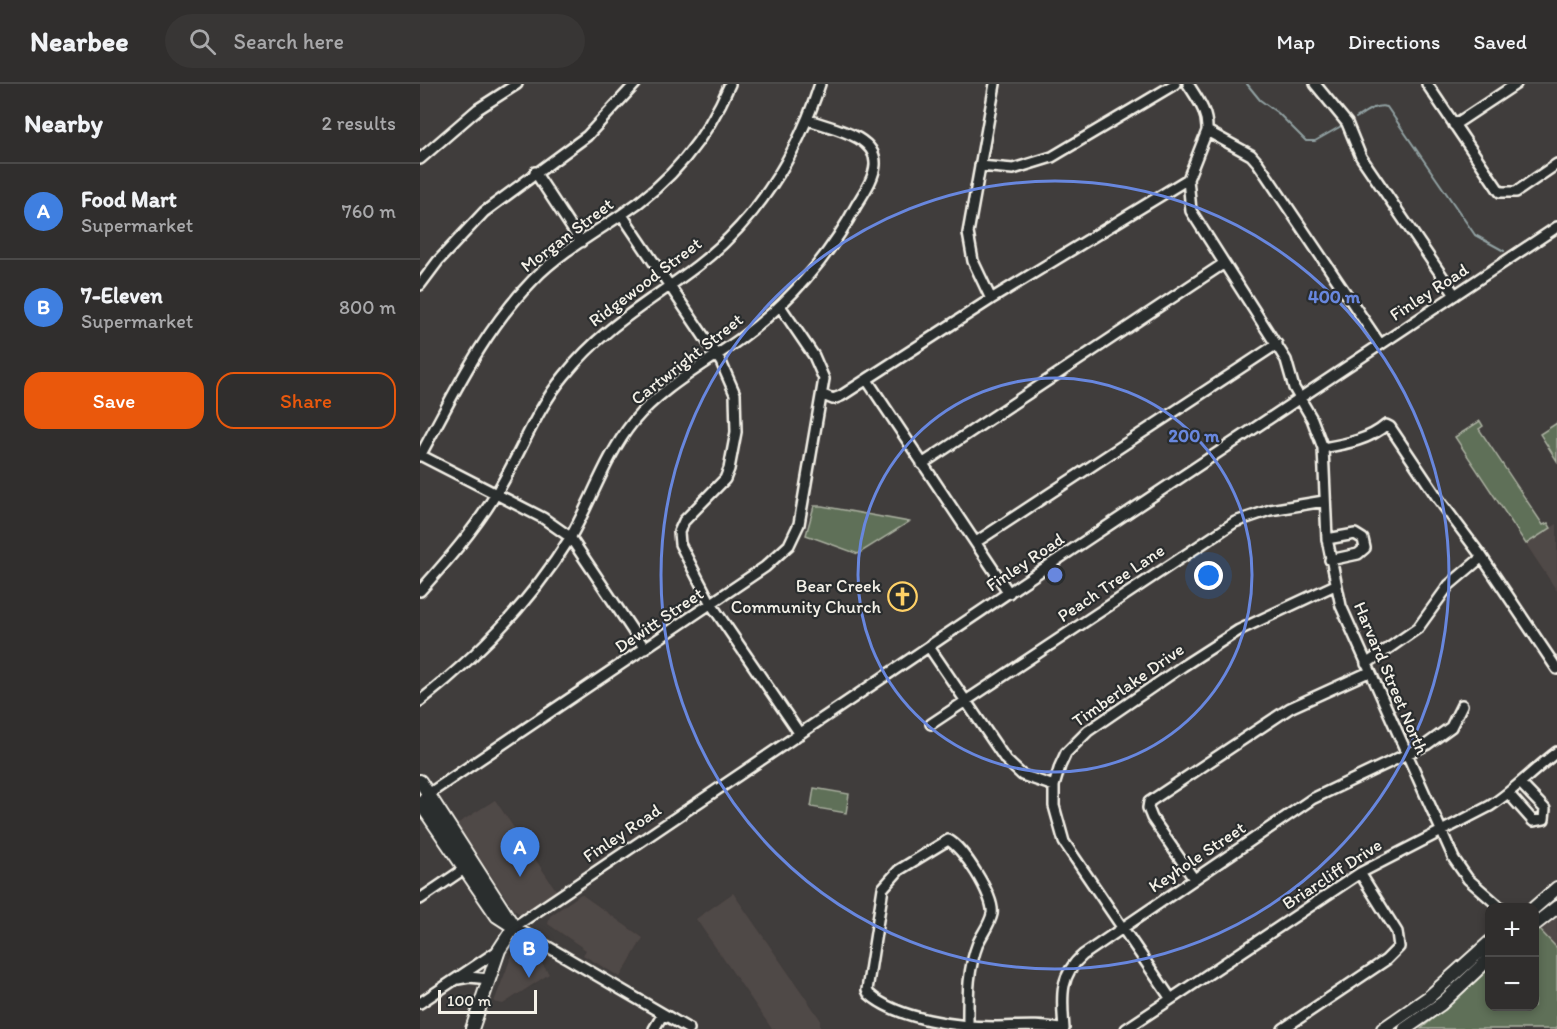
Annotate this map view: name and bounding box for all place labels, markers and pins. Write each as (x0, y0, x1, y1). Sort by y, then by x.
centre of rings (1045, 565, 1065, 585)
place label: Bear Creek Community Church (731, 575, 882, 618)
church icon: Bear Creek Community Church (886, 580, 918, 612)
pin: A (500, 828, 540, 877)
pin: B (510, 928, 548, 978)

